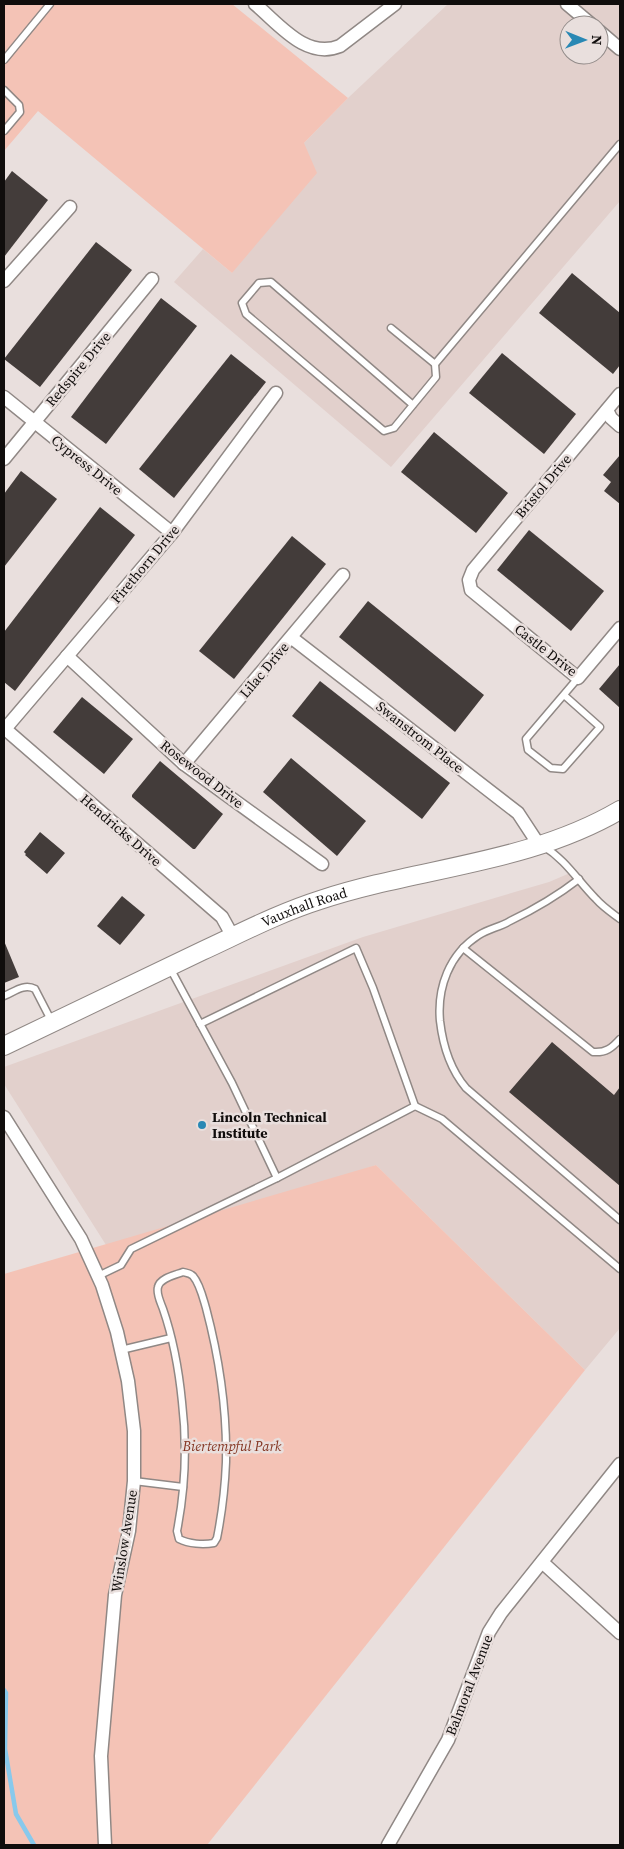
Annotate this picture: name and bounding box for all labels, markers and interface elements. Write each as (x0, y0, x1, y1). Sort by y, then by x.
north arrow (559, 15, 609, 65)
text: N (587, 35, 607, 46)
street label: Redspire Drive (41, 327, 115, 411)
street label: Cypress Drive (47, 430, 127, 500)
street label: Bristol Drive (510, 450, 576, 522)
street label: Firethorn Drive (106, 520, 184, 608)
street label: Castle Drive (510, 619, 582, 681)
street label: Lilac Drive (235, 638, 293, 702)
street label: Swanstrom Place (372, 696, 468, 778)
street label: Rosewood Drive (156, 735, 248, 813)
street label: Hendricks Drive (76, 789, 166, 871)
street label: Vauxhall Road (258, 882, 349, 932)
place label: Lincoln Technical Institute (212, 1107, 327, 1143)
marker: Lincoln Technical Institute (196, 1119, 208, 1131)
park label: Biertempful Park (182, 1436, 282, 1456)
street label: Winslow Avenue (106, 1488, 142, 1594)
street label: Balmoral Avenue (441, 1632, 497, 1738)

